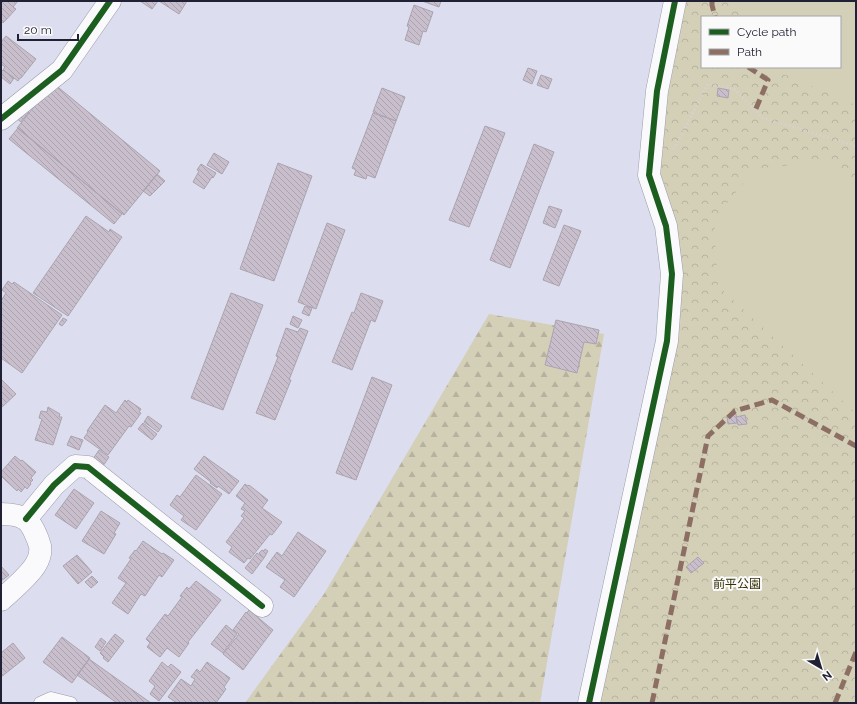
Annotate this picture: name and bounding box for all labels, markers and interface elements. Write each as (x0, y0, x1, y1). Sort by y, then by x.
scale bar (18, 16, 78, 42)
legend (701, 16, 841, 68)
text: 20 m (24, 23, 52, 37)
text: Cycle path (737, 25, 796, 39)
text: Path (737, 45, 762, 59)
park label: 前平公園 (713, 577, 761, 591)
north arrow (801, 648, 841, 688)
text: N (820, 668, 834, 683)

